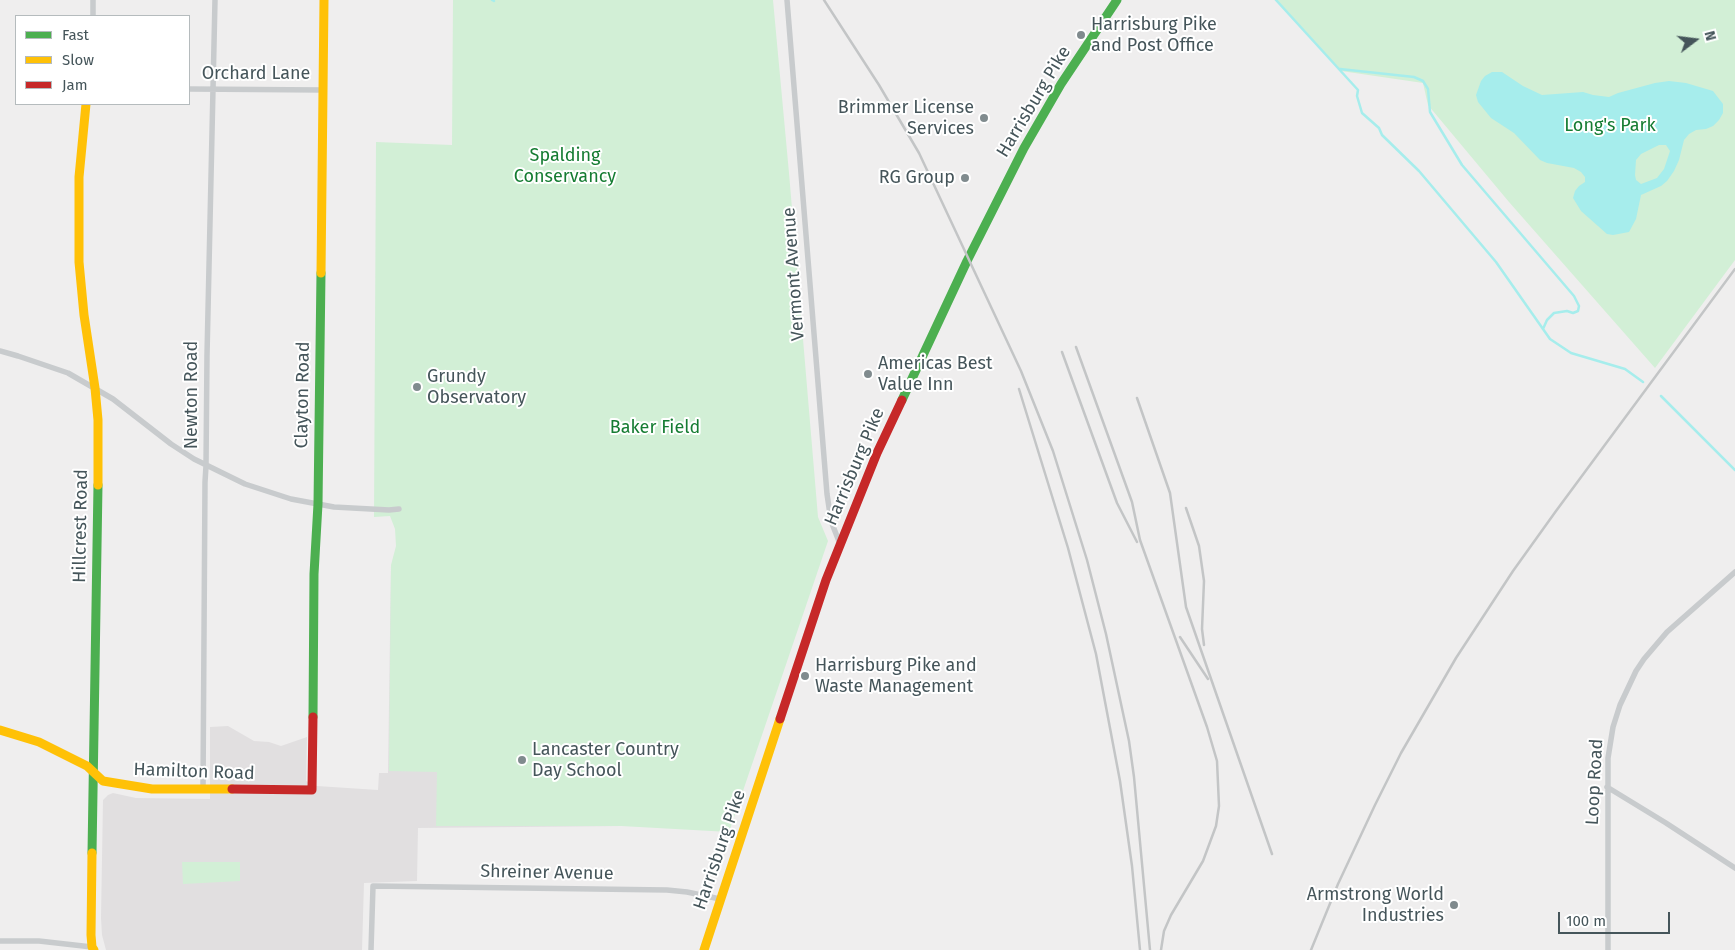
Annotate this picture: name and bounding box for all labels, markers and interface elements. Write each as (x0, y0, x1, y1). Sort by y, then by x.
place label: Harrisburg Pike and Post Office (1091, 14, 1217, 56)
legend (15, 15, 190, 105)
north arrow (1670, 15, 1720, 65)
text: Fast (62, 26, 89, 44)
marker: Harrisburg Pike and Post Office (1075, 29, 1087, 41)
text: N (1701, 29, 1719, 43)
street label: Harrisburg Pike (992, 43, 1076, 161)
text: Slow (62, 51, 94, 69)
street label: Orchard Lane (202, 63, 310, 85)
text: Jam (62, 76, 88, 94)
place label: Brimmer License Services (838, 97, 974, 140)
marker: Brimmer License Services (978, 112, 990, 124)
park label: Long's Park (1564, 115, 1656, 137)
park label: Spalding Conservancy (514, 145, 616, 188)
place label: RG Group (879, 167, 955, 189)
marker: RG Group (959, 172, 971, 184)
street label: Vermont Avenue (779, 207, 809, 341)
street label: Newton Road (181, 341, 203, 449)
street label: Clayton Road (291, 341, 315, 449)
place label: Americas Best Value Inn (878, 353, 992, 396)
place label: Grundy Observatory (427, 366, 526, 408)
marker: Americas Best Value Inn (862, 368, 874, 380)
marker: Grundy Observatory (411, 381, 423, 393)
street label: Harrisburg Pike (820, 405, 890, 529)
park label: Baker Field (610, 417, 700, 439)
street label: Hillcrest Road (69, 469, 93, 583)
place label: Harrisburg Pike and Waste Management (815, 655, 977, 698)
marker: Harrisburg Pike and Waste Management (799, 670, 811, 682)
street label: Loop Road (1582, 738, 1608, 826)
place label: Lancaster Country Day School (532, 739, 679, 782)
marker: Lancaster Country Day School (516, 754, 528, 766)
street label: Hamilton Road (133, 759, 255, 785)
street label: Harrisburg Pike (689, 787, 751, 913)
street label: Shreiner Avenue (480, 861, 614, 885)
place label: Armstrong World Industries (1307, 884, 1444, 926)
marker: Armstrong World Industries (1448, 899, 1460, 911)
scale bar (1560, 902, 1672, 934)
text: 100 m (1566, 912, 1606, 930)

